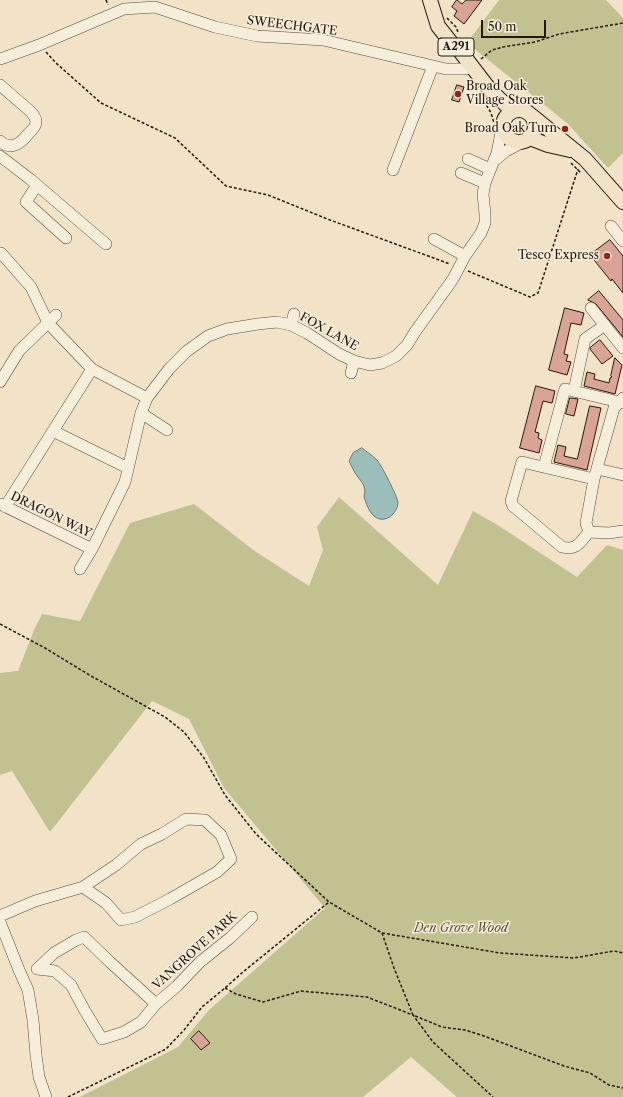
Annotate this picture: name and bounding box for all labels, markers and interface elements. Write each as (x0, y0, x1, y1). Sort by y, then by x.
scale bar (483, 12, 548, 38)
street label: SWEECHGATE (246, 13, 338, 39)
text: 50 m (488, 19, 517, 34)
road number: A291 (438, 38, 474, 56)
place label: Broad Oak Village Stores (466, 80, 544, 108)
marker: Broad Oak Village Stores (453, 89, 463, 99)
place label: Broad Oak Turn (465, 122, 557, 136)
marker: Broad Oak Turn (560, 124, 570, 134)
place label: Tesco Express (518, 249, 599, 263)
marker: Tesco Express (602, 251, 612, 261)
street label: FOX LANE (297, 310, 361, 354)
street label: DRAGON WAY (8, 489, 94, 541)
street label: VANGROVE PARK (150, 909, 240, 993)
park label: Den Grove Wood (414, 922, 508, 936)

